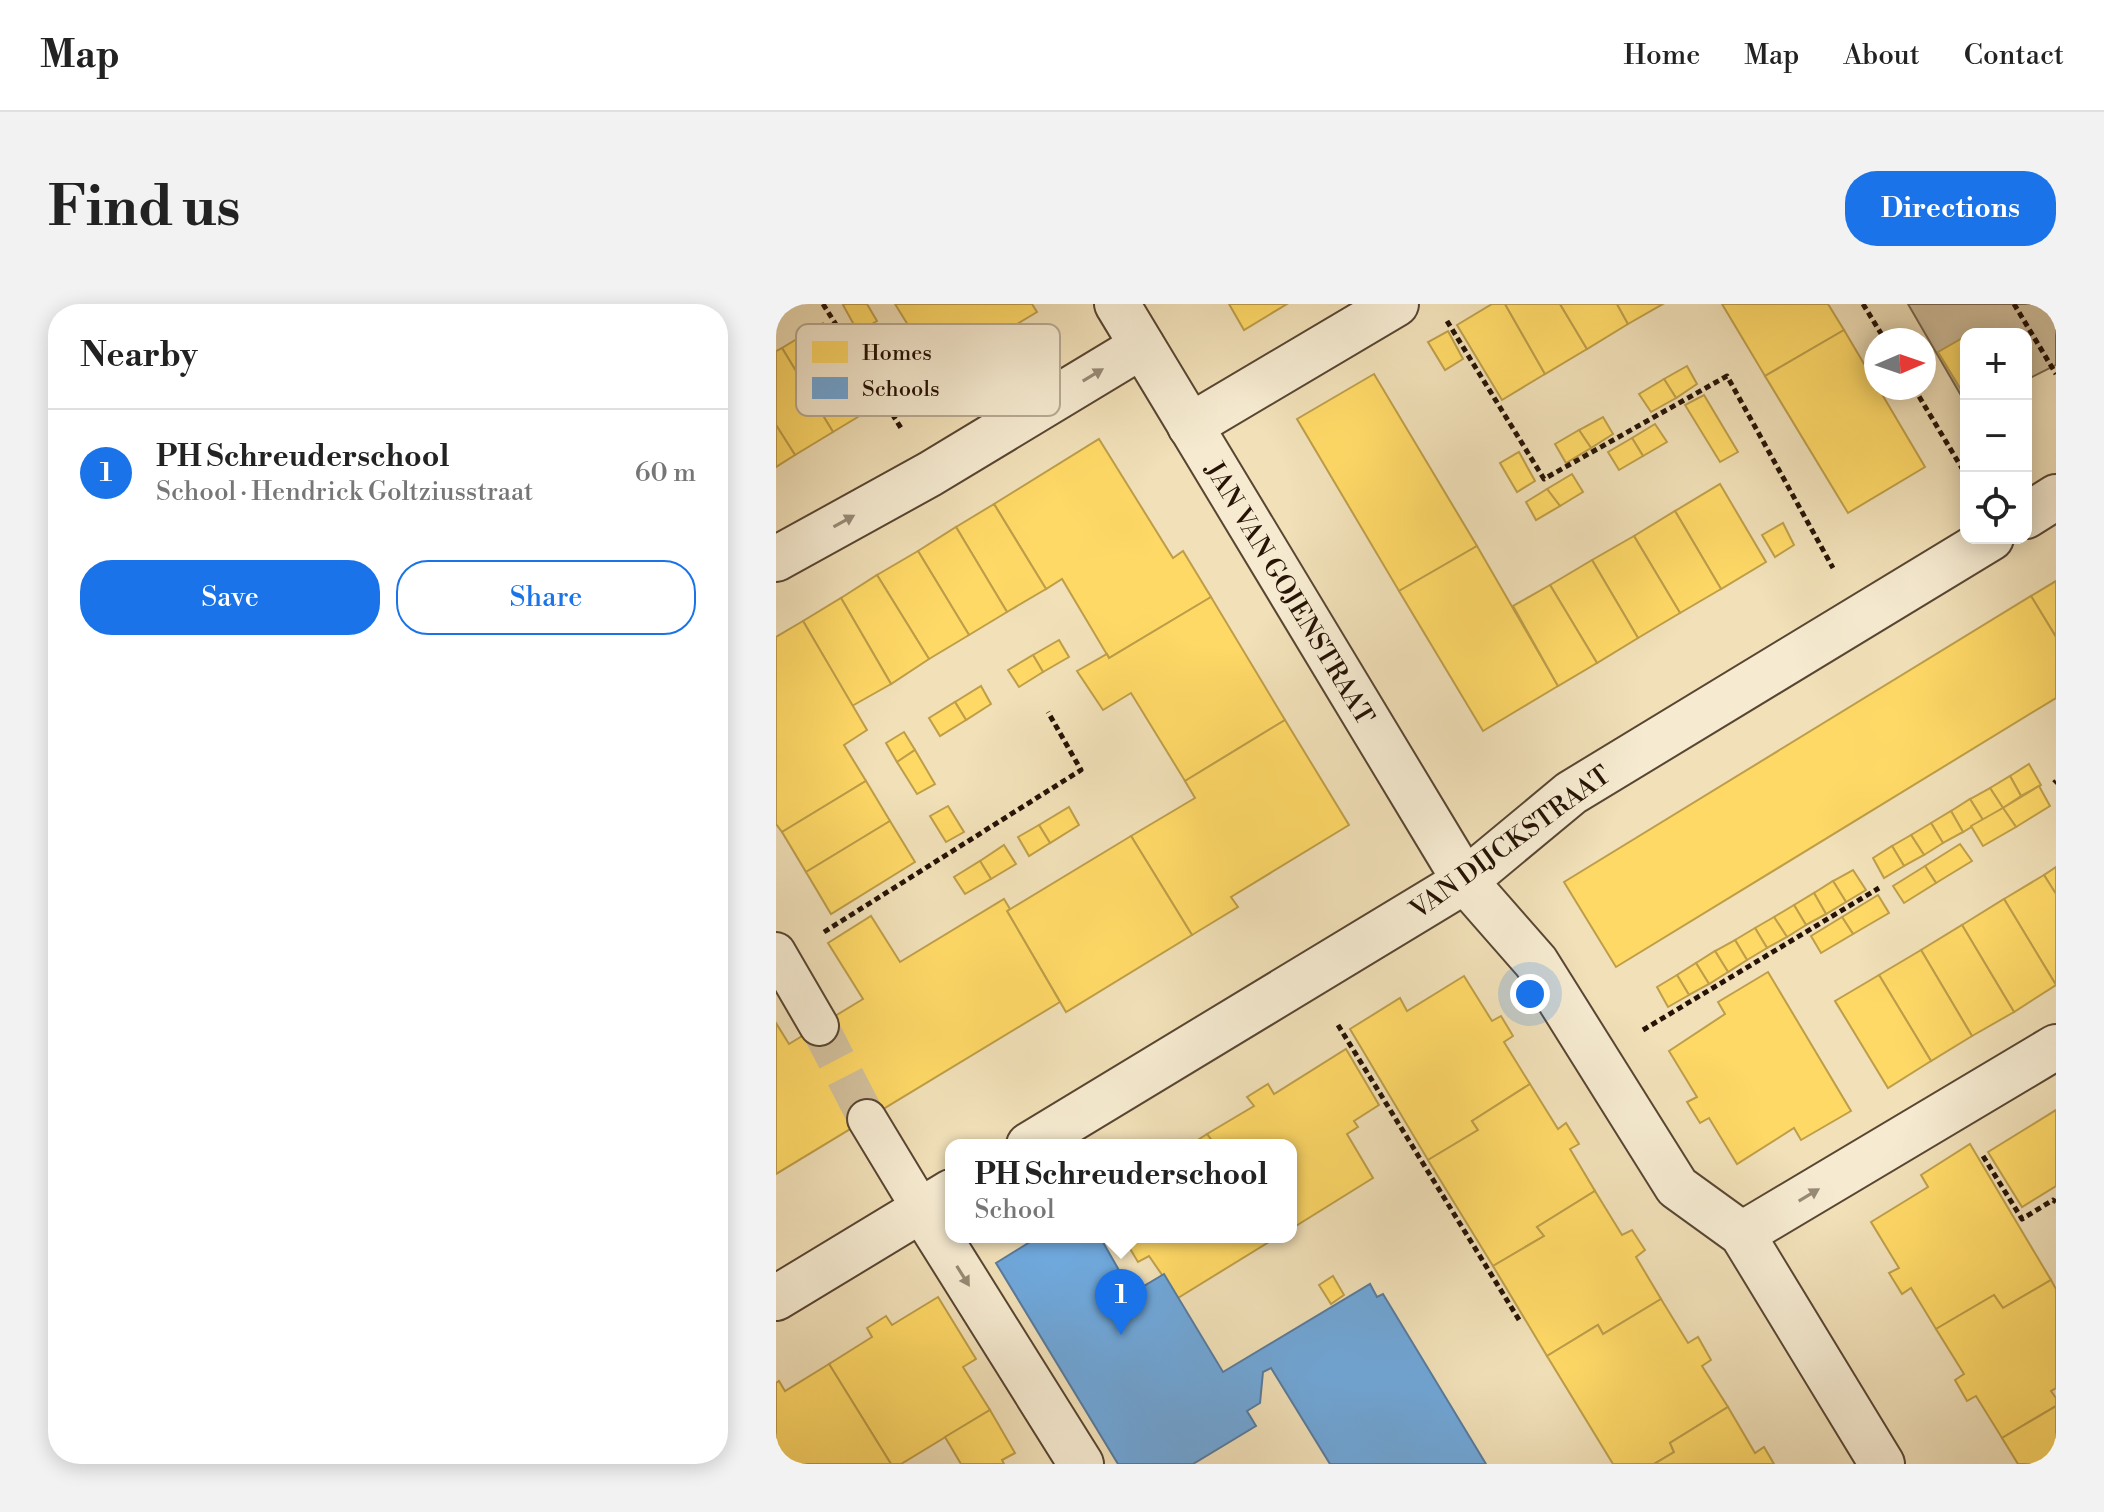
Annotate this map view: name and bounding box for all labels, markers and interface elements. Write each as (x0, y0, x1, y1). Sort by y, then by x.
text: Map (40, 32, 120, 79)
text: Home (1624, 38, 1700, 73)
text: Map (1744, 38, 1799, 73)
text: About (1843, 38, 1920, 73)
text: Contact (1964, 38, 2064, 73)
button: Directions (1845, 171, 2056, 246)
text: Find us (48, 173, 241, 243)
legend (796, 324, 1060, 416)
north arrow (1864, 328, 1936, 400)
map controls (1960, 328, 2032, 544)
button: + (1960, 328, 2032, 400)
text: Nearby (80, 335, 198, 377)
text: Homes (862, 340, 932, 367)
one-way arrow (1082, 369, 1104, 383)
text: Schools (862, 376, 940, 403)
button: − (1960, 400, 2032, 472)
text: PH Schreuderschool (156, 438, 449, 476)
street label: JAN VAN GOJENSTRAAT (1197, 455, 1380, 731)
text: 1 (100, 457, 112, 489)
text: 60 m (635, 457, 696, 489)
button: locate (1960, 472, 2032, 544)
text: School · Hendrick Goltziusstraat (156, 476, 533, 508)
one-way arrow (833, 514, 856, 528)
button: Save (80, 560, 380, 635)
button: Share (396, 560, 696, 635)
street label: VAN DIJCKSTRAAT (1403, 759, 1617, 927)
your location (1510, 974, 1550, 1014)
popup (945, 1139, 1297, 1243)
text: PH Schreuderschool (974, 1156, 1268, 1194)
one-way arrow (1798, 1188, 1820, 1202)
text: School (974, 1194, 1055, 1226)
one-way arrow (956, 1265, 970, 1287)
pin: 1 (1095, 1269, 1147, 1335)

